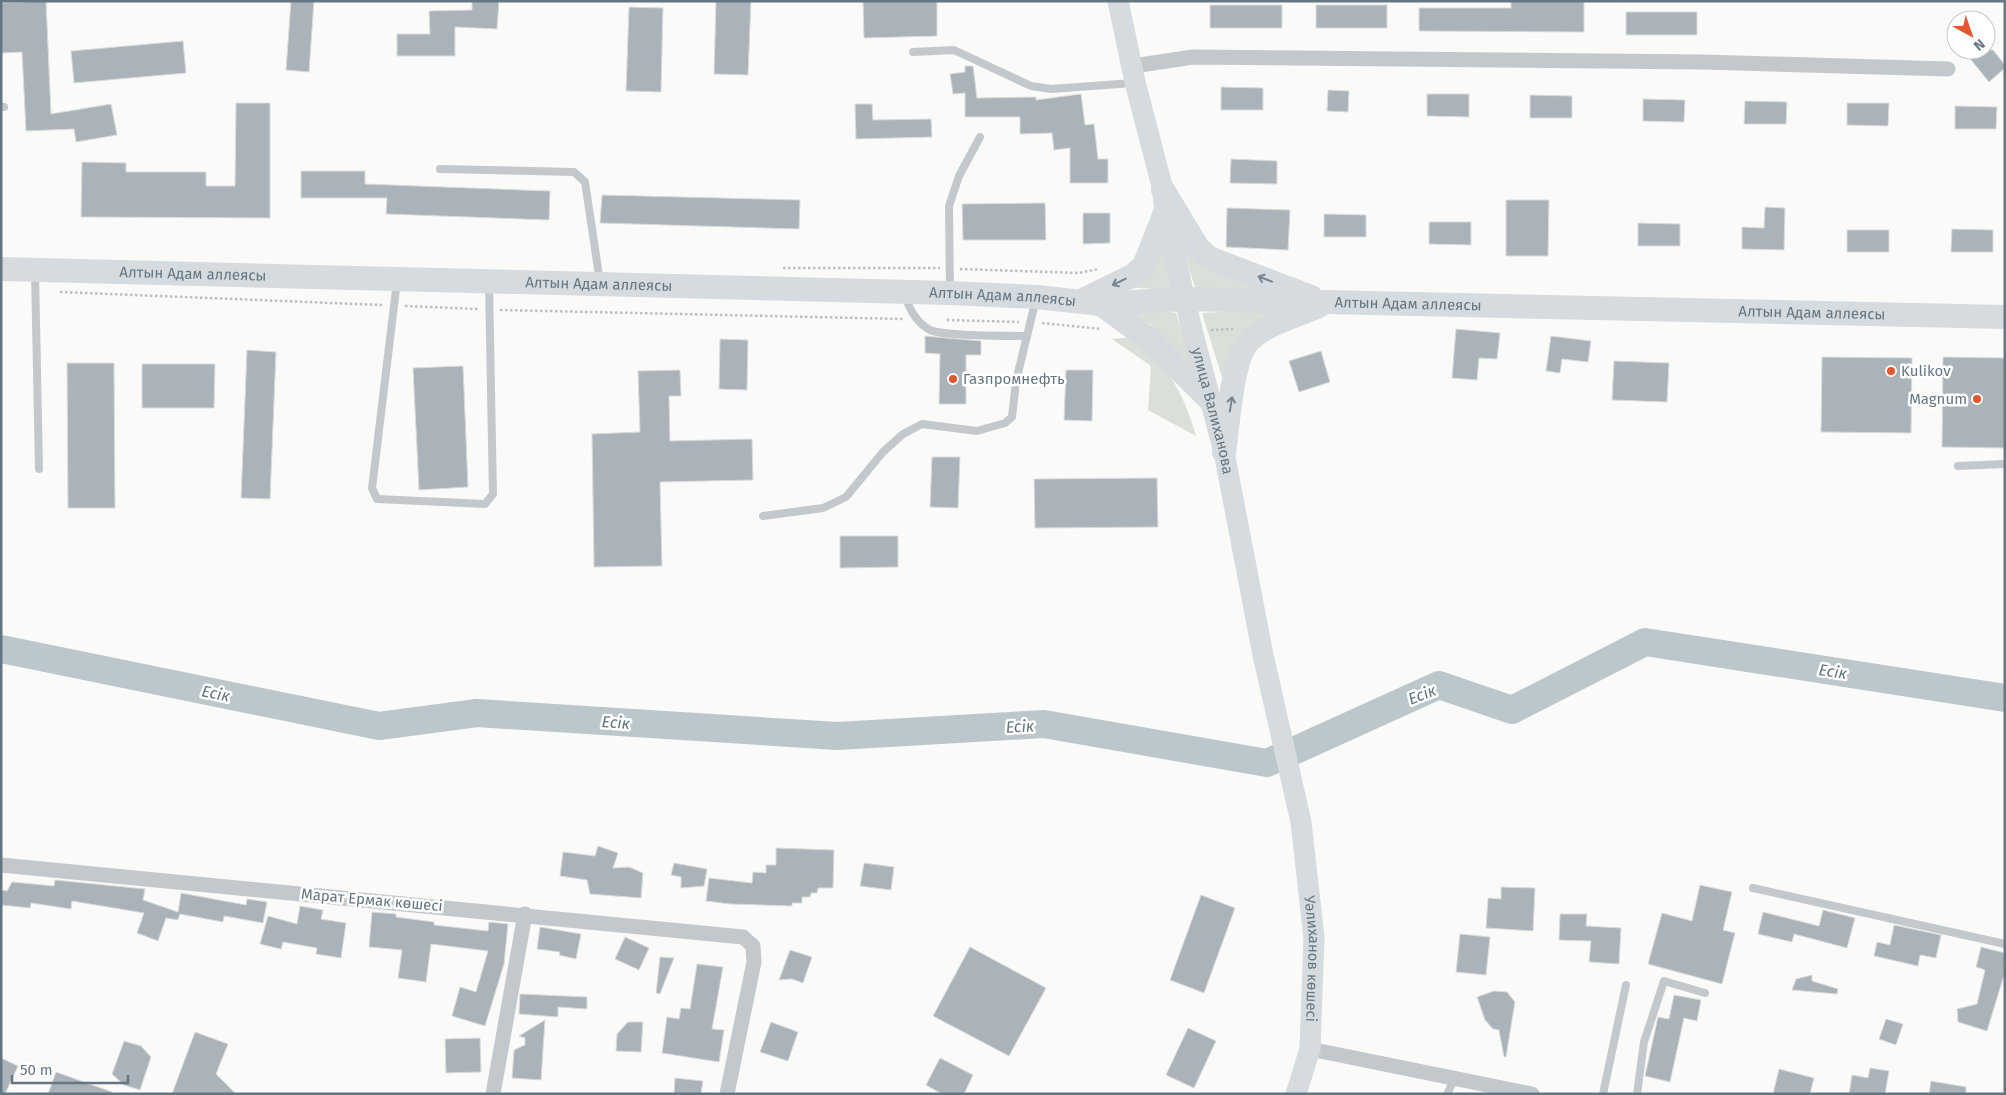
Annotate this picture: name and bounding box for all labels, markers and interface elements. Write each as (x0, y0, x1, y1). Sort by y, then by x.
north arrow (1946, 10, 1996, 60)
text: N (1970, 35, 1988, 54)
street label: Алтын Адам аллеясы (119, 263, 267, 285)
street label: Алтын Адам аллеясы (525, 273, 673, 295)
one-way arrow (1258, 274, 1273, 283)
one-way arrow (1112, 277, 1127, 287)
street label: Алтын Адам аллеясы (929, 283, 1077, 310)
street label: Алтын Адам аллеясы (1334, 293, 1482, 315)
street label: Алтын Адам аллеясы (1738, 302, 1886, 323)
street label: улица Валиханова (1188, 346, 1237, 476)
place label: Kulikov (1901, 362, 1951, 380)
marker: Kulikov (1885, 365, 1897, 377)
place label: Газпромнефть (963, 370, 1065, 388)
marker: Газпромнефть (947, 373, 959, 385)
place label: Magnum (1909, 390, 1967, 408)
marker: Magnum (1971, 393, 1983, 405)
one-way arrow (1226, 396, 1236, 412)
water label: Есік (1817, 660, 1849, 683)
water label: Есік (1405, 680, 1439, 708)
water label: Есік (200, 681, 232, 706)
water label: Есік (601, 712, 631, 733)
water label: Есік (1005, 716, 1035, 737)
street label: Марат Ермак көшесі (300, 885, 444, 915)
street label: Уәлиханов көшесі (1300, 895, 1323, 1022)
scale bar (12, 1052, 129, 1084)
text: 50 m (20, 1061, 53, 1079)

